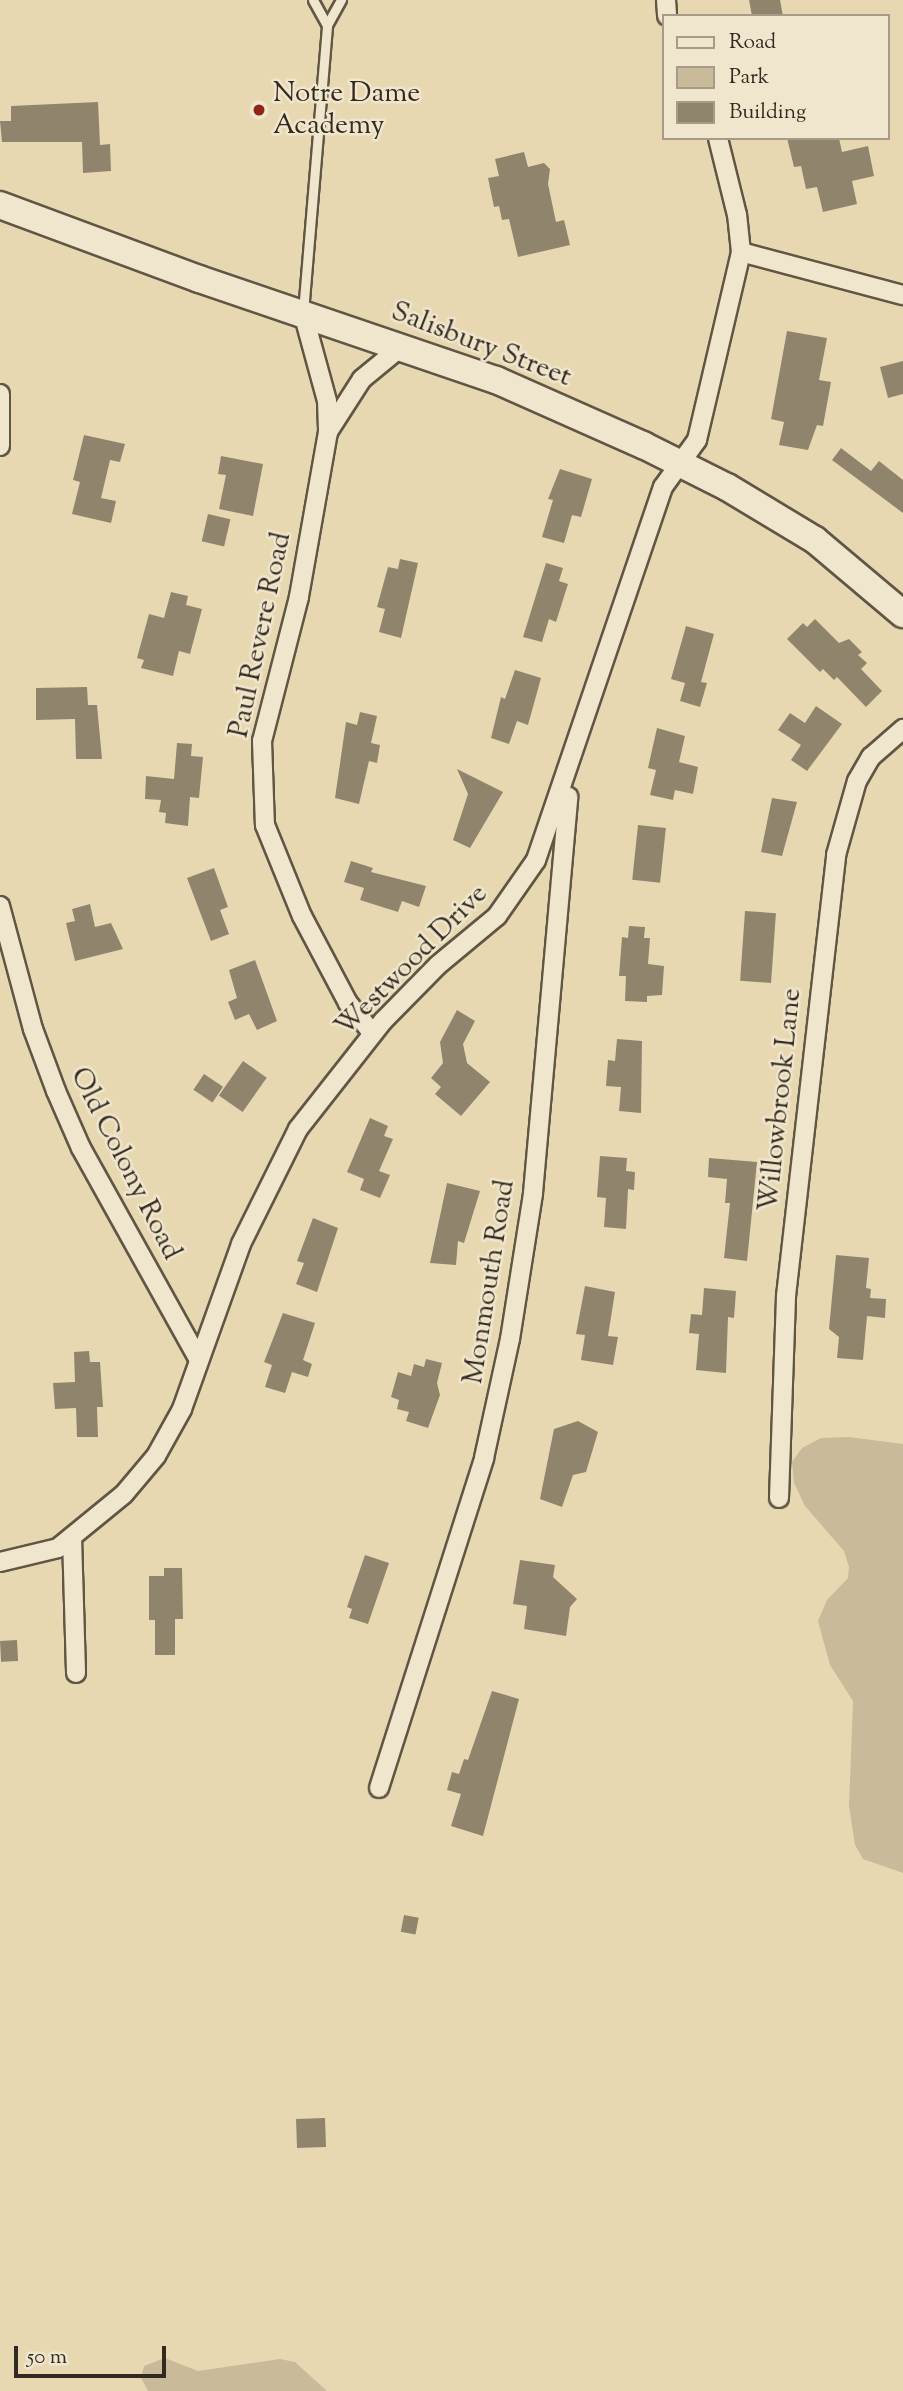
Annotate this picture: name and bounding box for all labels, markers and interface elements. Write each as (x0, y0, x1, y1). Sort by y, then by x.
legend (662, 14, 889, 140)
text: Road (729, 28, 776, 58)
text: Park (729, 63, 769, 93)
place label: Notre Dame Academy (273, 77, 420, 143)
text: Building (729, 98, 806, 128)
marker: Notre Dame Academy (251, 102, 267, 118)
street label: Salisbury Street (386, 295, 576, 395)
street label: Paul Revere Road (223, 529, 299, 741)
street label: Westwood Drive (329, 878, 495, 1044)
street label: Willowbrook Lane (753, 987, 809, 1213)
street label: Old Colony Road (62, 1062, 188, 1266)
street label: Monmouth Road (457, 1177, 523, 1387)
scale bar (18, 2332, 170, 2376)
text: 50 m (27, 2343, 67, 2373)

